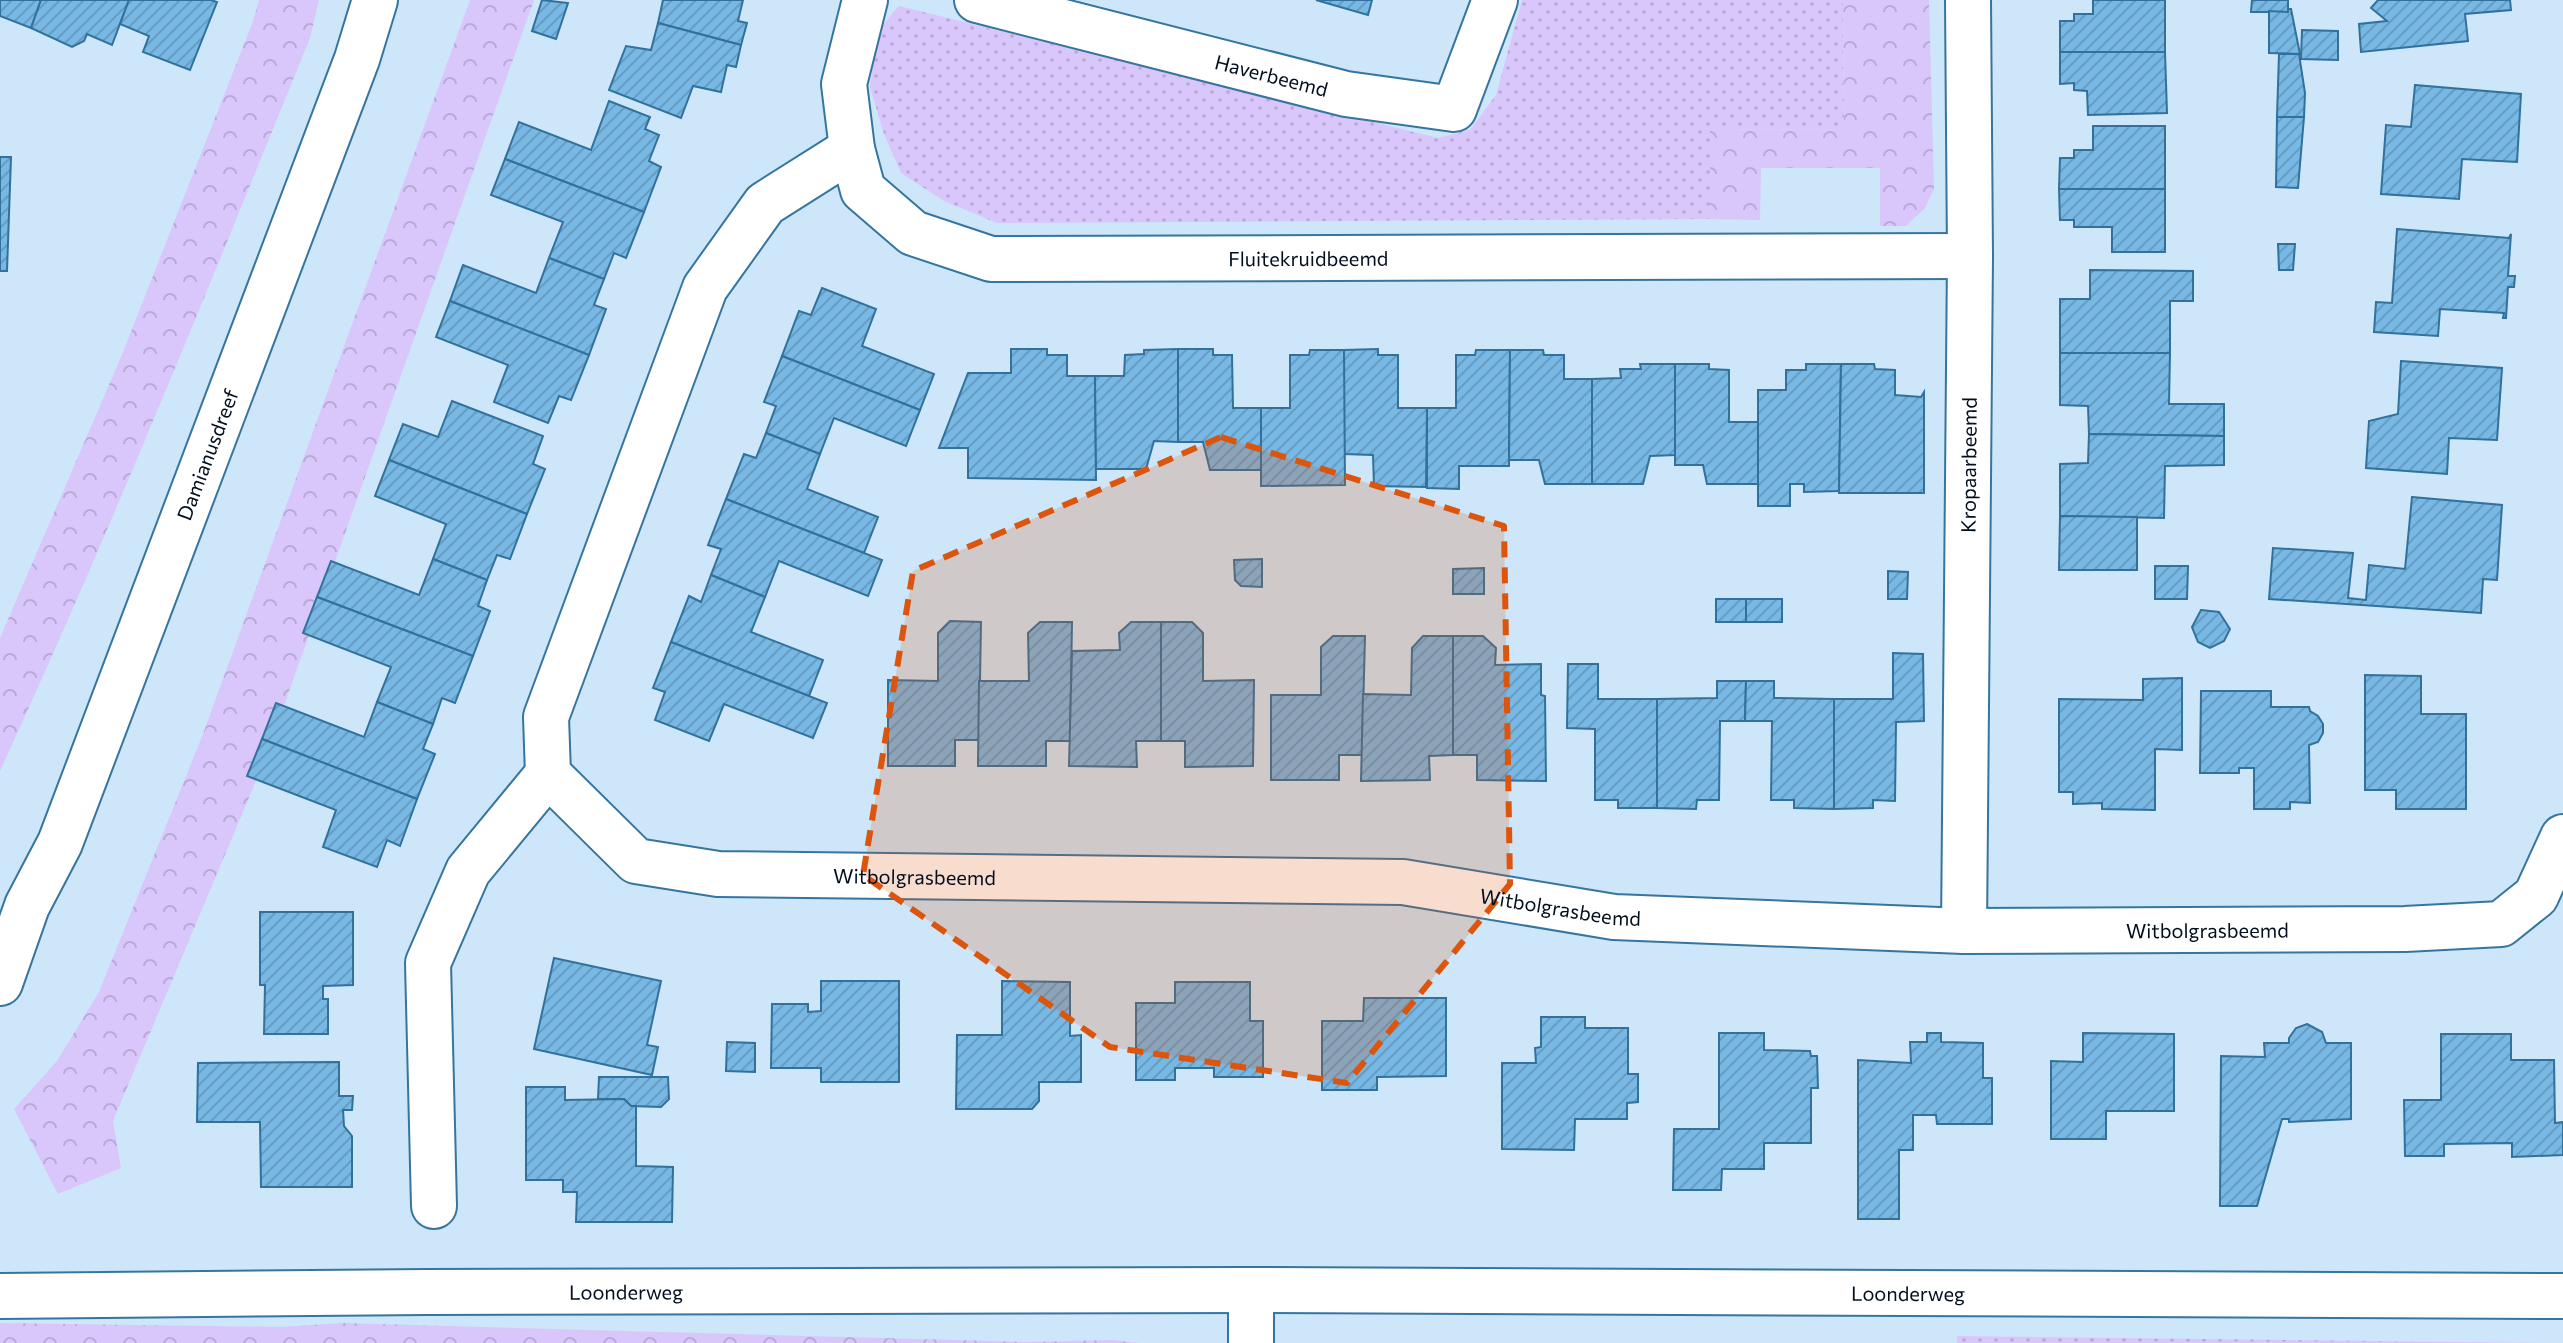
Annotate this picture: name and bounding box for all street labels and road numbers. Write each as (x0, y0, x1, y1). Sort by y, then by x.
street label: Haverbeemd (1213, 49, 1331, 101)
street label: Fluitekruidbeemd (1228, 246, 1388, 270)
street label: Damianusdreef (171, 386, 243, 523)
street label: Kropaarbeemd (1956, 397, 1981, 533)
street label: Witbolgrasbeemd (833, 863, 996, 889)
street label: Witbolgrasbeemd (1478, 883, 1641, 930)
street label: Witbolgrasbeemd (2126, 918, 2289, 942)
street label: Loonderweg (569, 1279, 683, 1304)
street label: Loonderweg (1851, 1281, 1965, 1305)

